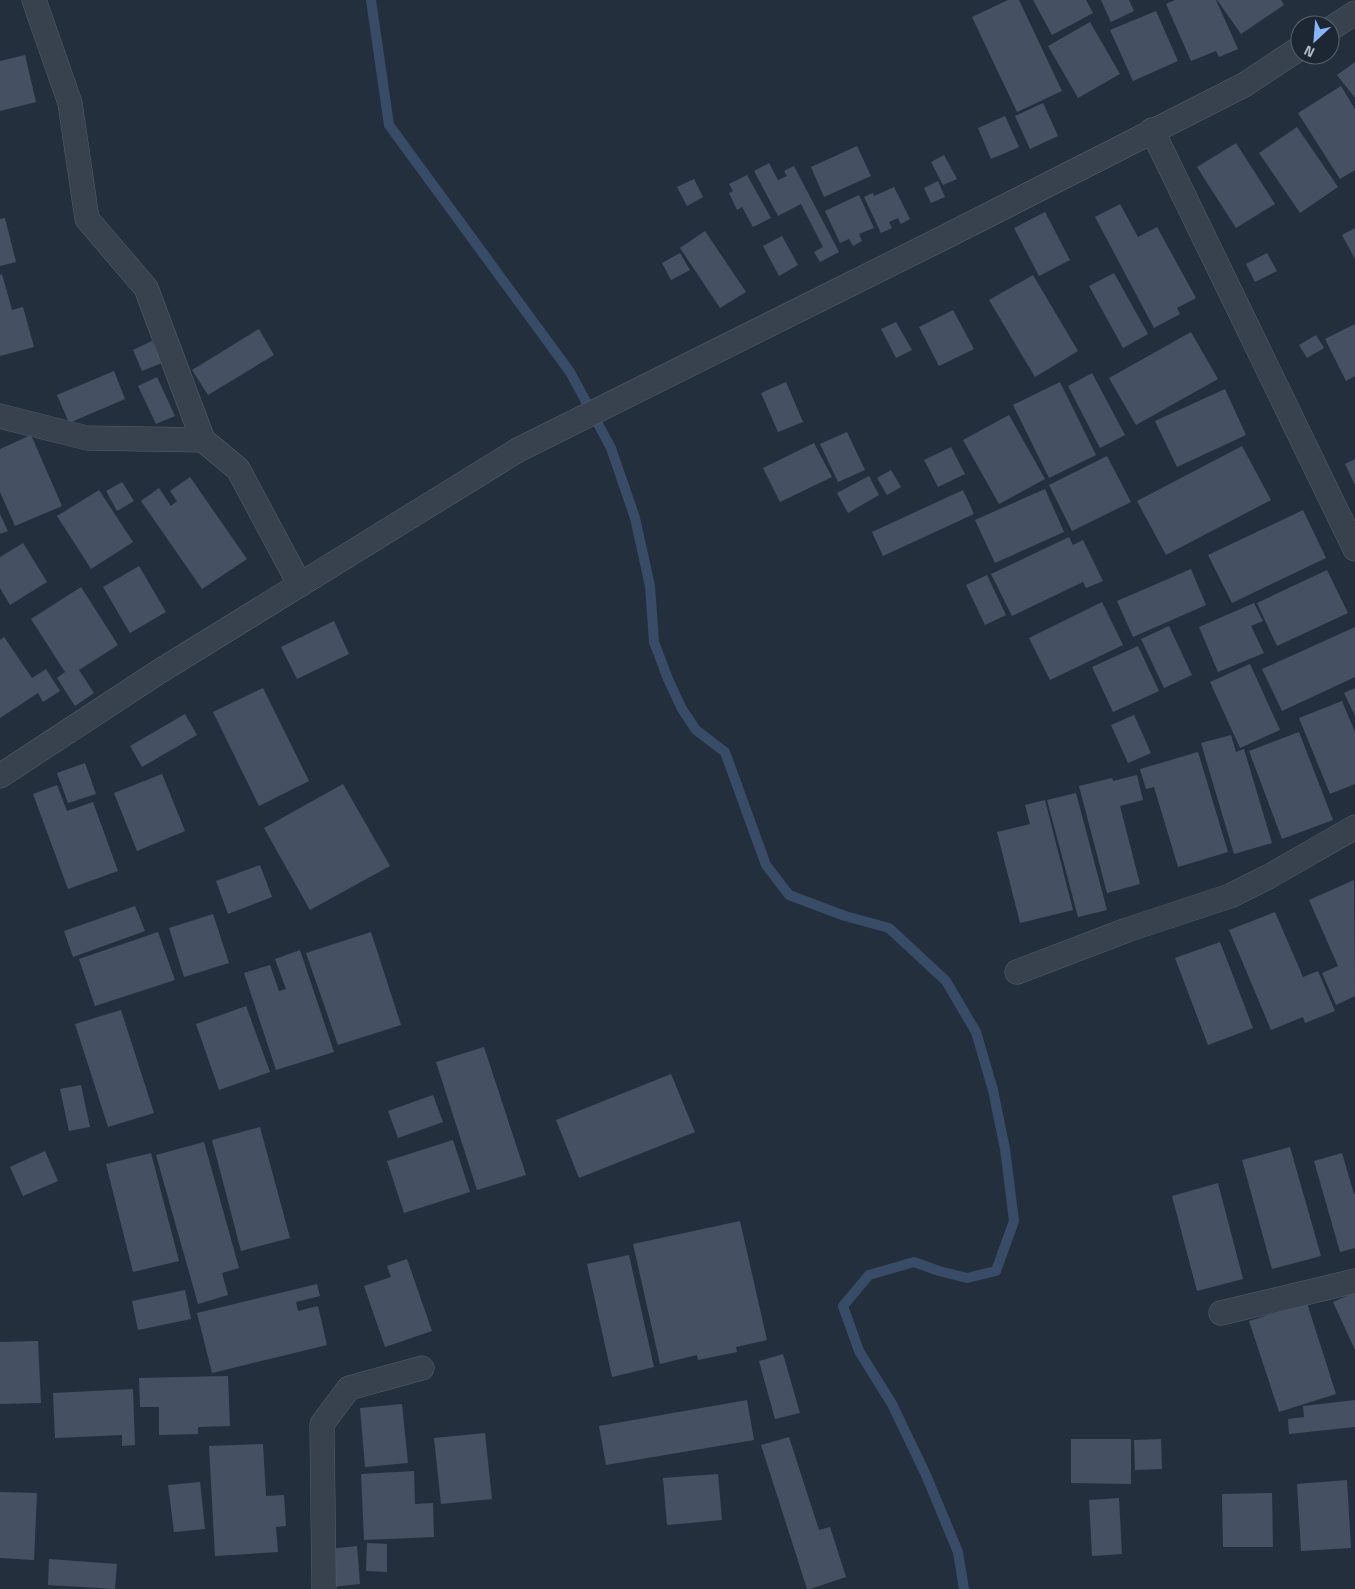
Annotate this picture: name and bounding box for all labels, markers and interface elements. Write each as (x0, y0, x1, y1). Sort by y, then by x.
north arrow (1290, 15, 1340, 65)
text: N (1300, 41, 1318, 64)

